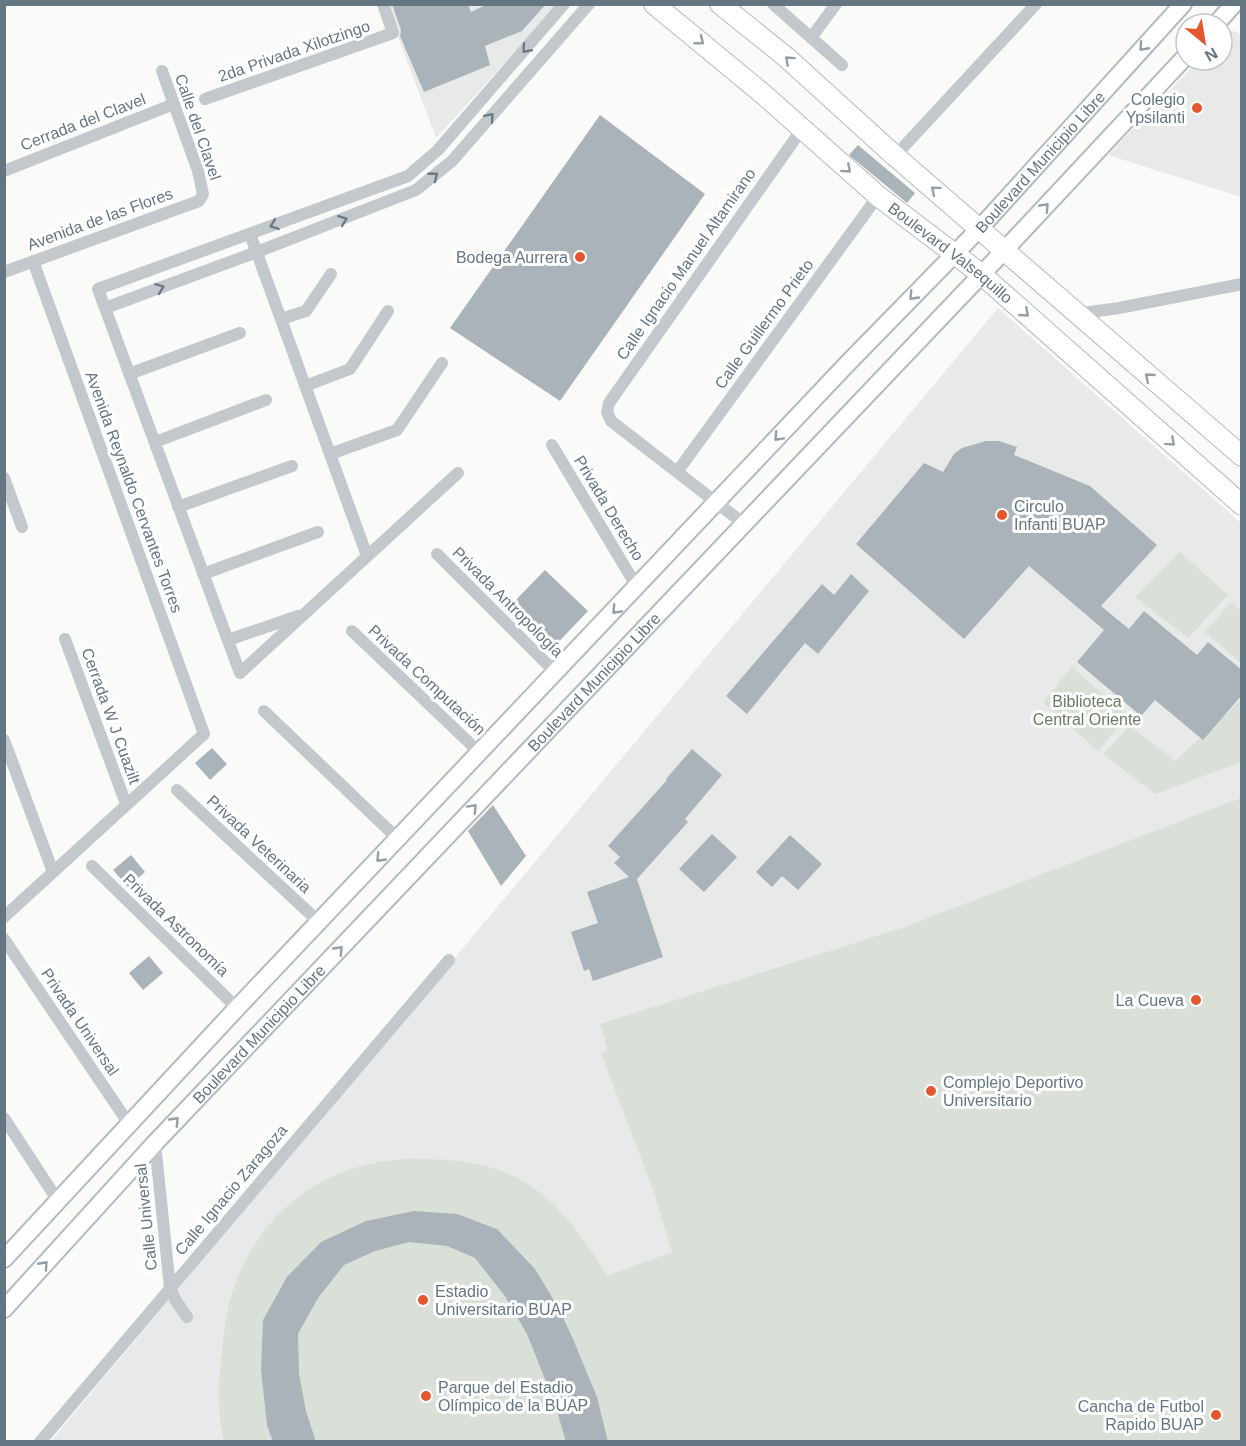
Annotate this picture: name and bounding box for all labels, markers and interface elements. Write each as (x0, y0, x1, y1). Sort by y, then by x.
north arrow (1174, 12, 1234, 72)
street label: 2da Privada Xilotzingo (216, 17, 372, 85)
one-way arrow (693, 34, 704, 45)
one-way arrow (1139, 41, 1150, 51)
one-way arrow (522, 42, 533, 53)
text: N (1202, 44, 1221, 65)
one-way arrow (785, 56, 796, 67)
street label: Calle del Clavel (172, 72, 224, 182)
street label: Boulevard Municipio Libre (972, 88, 1108, 236)
street label: Cerrada del Clavel (18, 90, 148, 154)
place label: Colegio Ypsilanti (1126, 91, 1185, 126)
marker: Colegio Ypsilanti (1190, 101, 1204, 115)
one-way arrow (483, 113, 494, 124)
one-way arrow (840, 162, 851, 173)
street label: Calle Ignacio Manuel Altamirano (613, 165, 759, 363)
one-way arrow (427, 172, 438, 183)
street label: Avenida de las Flores (25, 185, 175, 253)
one-way arrow (931, 186, 942, 197)
street label: Boulevard Valsequillo (885, 199, 1016, 306)
one-way arrow (1037, 203, 1048, 214)
one-way arrow (337, 214, 347, 227)
one-way arrow (269, 218, 280, 231)
place label: Bodega Aurrera (456, 249, 568, 266)
marker: Bodega Aurrera (573, 250, 587, 264)
street label: Calle Guillermo Prieto (711, 256, 817, 392)
one-way arrow (154, 283, 165, 295)
one-way arrow (909, 290, 920, 300)
one-way arrow (1018, 306, 1028, 317)
street label: Avenida Reynaldo Cervantes Torres (82, 369, 186, 615)
one-way arrow (1145, 373, 1156, 384)
one-way arrow (774, 431, 785, 441)
one-way arrow (1164, 435, 1174, 446)
street label: Privada Derecho (571, 453, 647, 564)
place label: Circulo Infanti BUAP (1014, 498, 1106, 533)
marker: Circulo Infanti BUAP (995, 508, 1009, 522)
street label: Privada Antropología (449, 543, 567, 661)
one-way arrow (612, 603, 623, 614)
street label: Boulevard Municipio Libre (524, 609, 664, 754)
street label: Privada Computación (365, 622, 489, 738)
street label: Cerrada W J Cuazilt (79, 646, 144, 787)
park label: Biblioteca Central Oriente (1033, 693, 1141, 728)
street label: Privada Veterinaria (204, 792, 314, 896)
one-way arrow (466, 805, 477, 815)
one-way arrow (376, 851, 387, 861)
street label: Privada Astronomía (120, 870, 232, 980)
one-way arrow (332, 946, 343, 957)
street label: Boulevard Municipio Libre (189, 961, 329, 1107)
street label: Privada Universal (38, 965, 122, 1079)
place label: La Cueva (1116, 992, 1184, 1009)
marker: La Cueva (1189, 993, 1203, 1007)
place label: Complejo Deportivo Universitario (943, 1074, 1084, 1109)
marker: Complejo Deportivo Universitario (924, 1084, 938, 1098)
one-way arrow (168, 1118, 179, 1129)
street label: Calle Ignacio Zaragoza (172, 1121, 290, 1258)
street label: Calle Universal (132, 1163, 160, 1271)
one-way arrow (37, 1261, 48, 1272)
place label: Estadio Universitario BUAP (435, 1283, 572, 1318)
marker: Estadio Universitario BUAP (416, 1293, 430, 1307)
place label: Parque del Estadio Olímpico de la BUAP (438, 1379, 588, 1414)
marker: Parque del Estadio Olímpico de la BUAP (419, 1389, 433, 1403)
place label: Cancha de Futbol Rapido BUAP (1078, 1398, 1204, 1433)
marker: Cancha de Futbol Rapido BUAP (1209, 1408, 1223, 1422)

